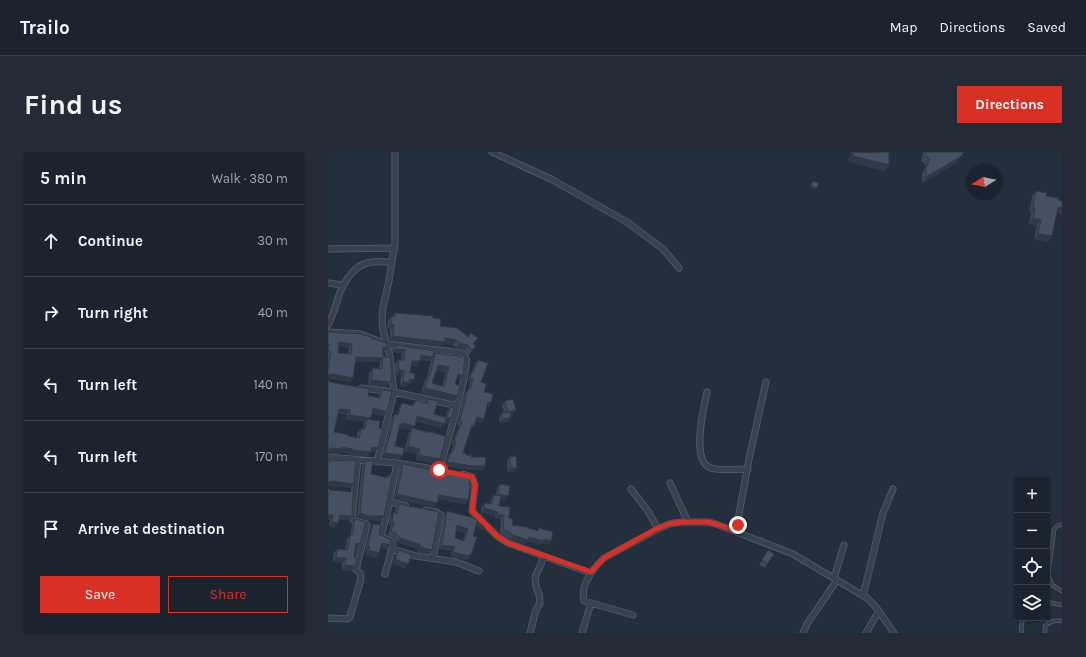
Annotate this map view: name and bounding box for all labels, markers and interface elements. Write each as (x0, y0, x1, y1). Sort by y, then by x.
text: Trailo (20, 17, 70, 39)
text: Map (890, 19, 918, 36)
text: Directions (940, 19, 1005, 36)
text: Saved (1027, 19, 1066, 36)
button: Directions (957, 86, 1062, 123)
text: Find us (24, 88, 123, 121)
north arrow (966, 164, 1002, 200)
text: 5 min (40, 168, 87, 188)
text: Walk · 380 m (212, 171, 288, 186)
icon: ahead (40, 230, 62, 252)
text: Continue (78, 232, 143, 250)
text: 30 m (257, 233, 288, 248)
icon: right (40, 302, 62, 324)
text: Turn right (78, 304, 148, 322)
text: 40 m (258, 305, 288, 320)
icon: left (40, 374, 62, 396)
text: Turn left (78, 376, 137, 394)
text: 140 m (253, 377, 288, 392)
icon: left (40, 446, 62, 468)
text: Turn left (78, 448, 137, 466)
text: 170 m (255, 449, 288, 464)
route start (430, 461, 448, 479)
map controls (1014, 477, 1050, 621)
button: + (1014, 477, 1050, 513)
button: − (1014, 513, 1050, 549)
route end (729, 516, 747, 534)
icon: arrive (40, 518, 62, 540)
text: Arrive at destination (78, 520, 225, 538)
button: locate (1014, 549, 1050, 585)
button: Save (40, 576, 160, 613)
button: Share (168, 576, 288, 613)
button: layers (1014, 585, 1050, 621)

